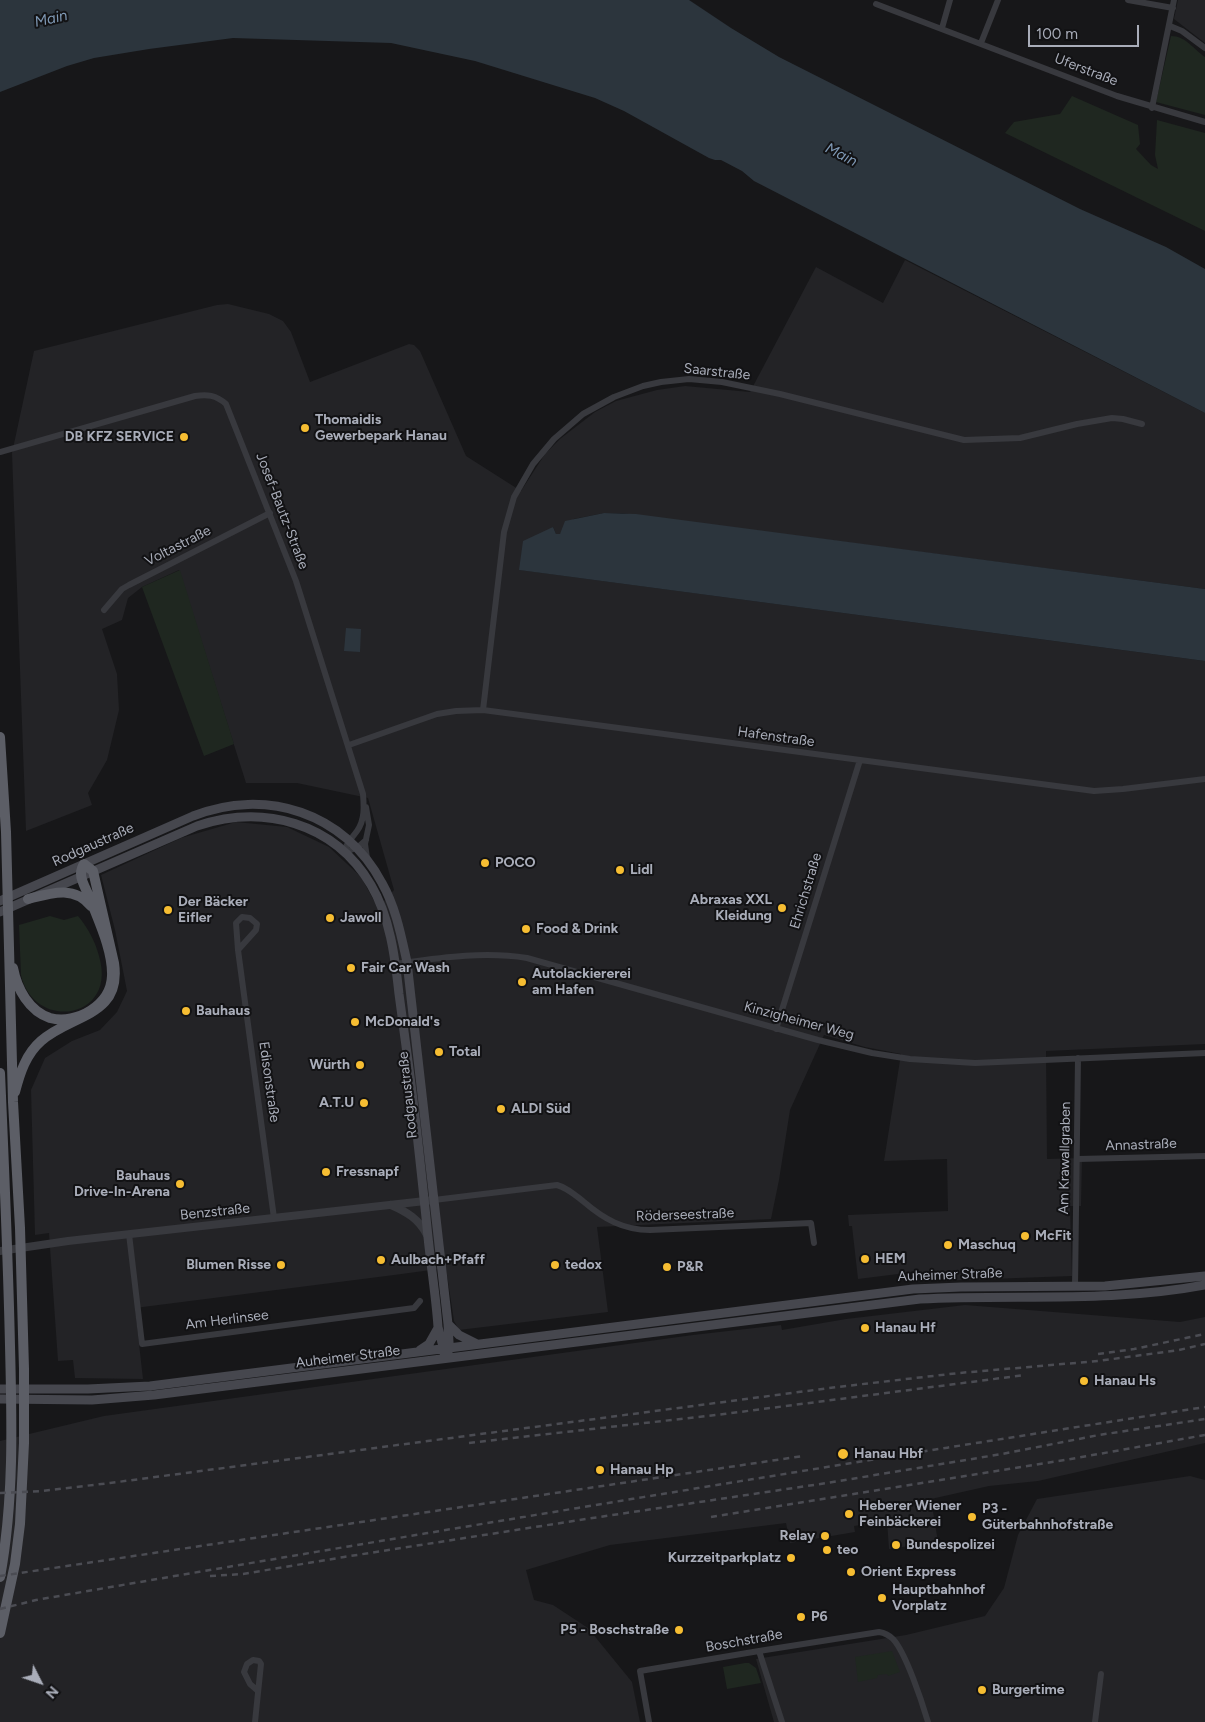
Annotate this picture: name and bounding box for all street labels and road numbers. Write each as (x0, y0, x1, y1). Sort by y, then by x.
street label: Uferstraße (1052, 50, 1120, 90)
street label: Saarstraße (683, 360, 751, 384)
street label: Josef-Bautz-Straße (252, 450, 312, 572)
street label: Voltastraße (142, 522, 214, 570)
street label: Hafenstraße (736, 723, 816, 751)
street label: Rodgaustraße (50, 820, 136, 870)
street label: Ehrichstraße (786, 851, 826, 931)
street label: Kinzigheimer Weg (742, 998, 856, 1044)
street label: Edisonstraße (255, 1041, 283, 1123)
street label: Rodgaustraße (395, 1051, 421, 1139)
street label: Am Krawallgraben (1056, 1101, 1074, 1215)
street label: Annastraße (1105, 1135, 1177, 1155)
street label: Benzstraße (179, 1200, 251, 1224)
street label: Röderseestraße (635, 1205, 735, 1225)
street label: Auheimer Straße (897, 1265, 1003, 1285)
street label: Am Herlinsee (184, 1307, 270, 1333)
street label: Auheimer Straße (295, 1342, 401, 1372)
street label: Boschstraße (704, 1626, 784, 1656)

